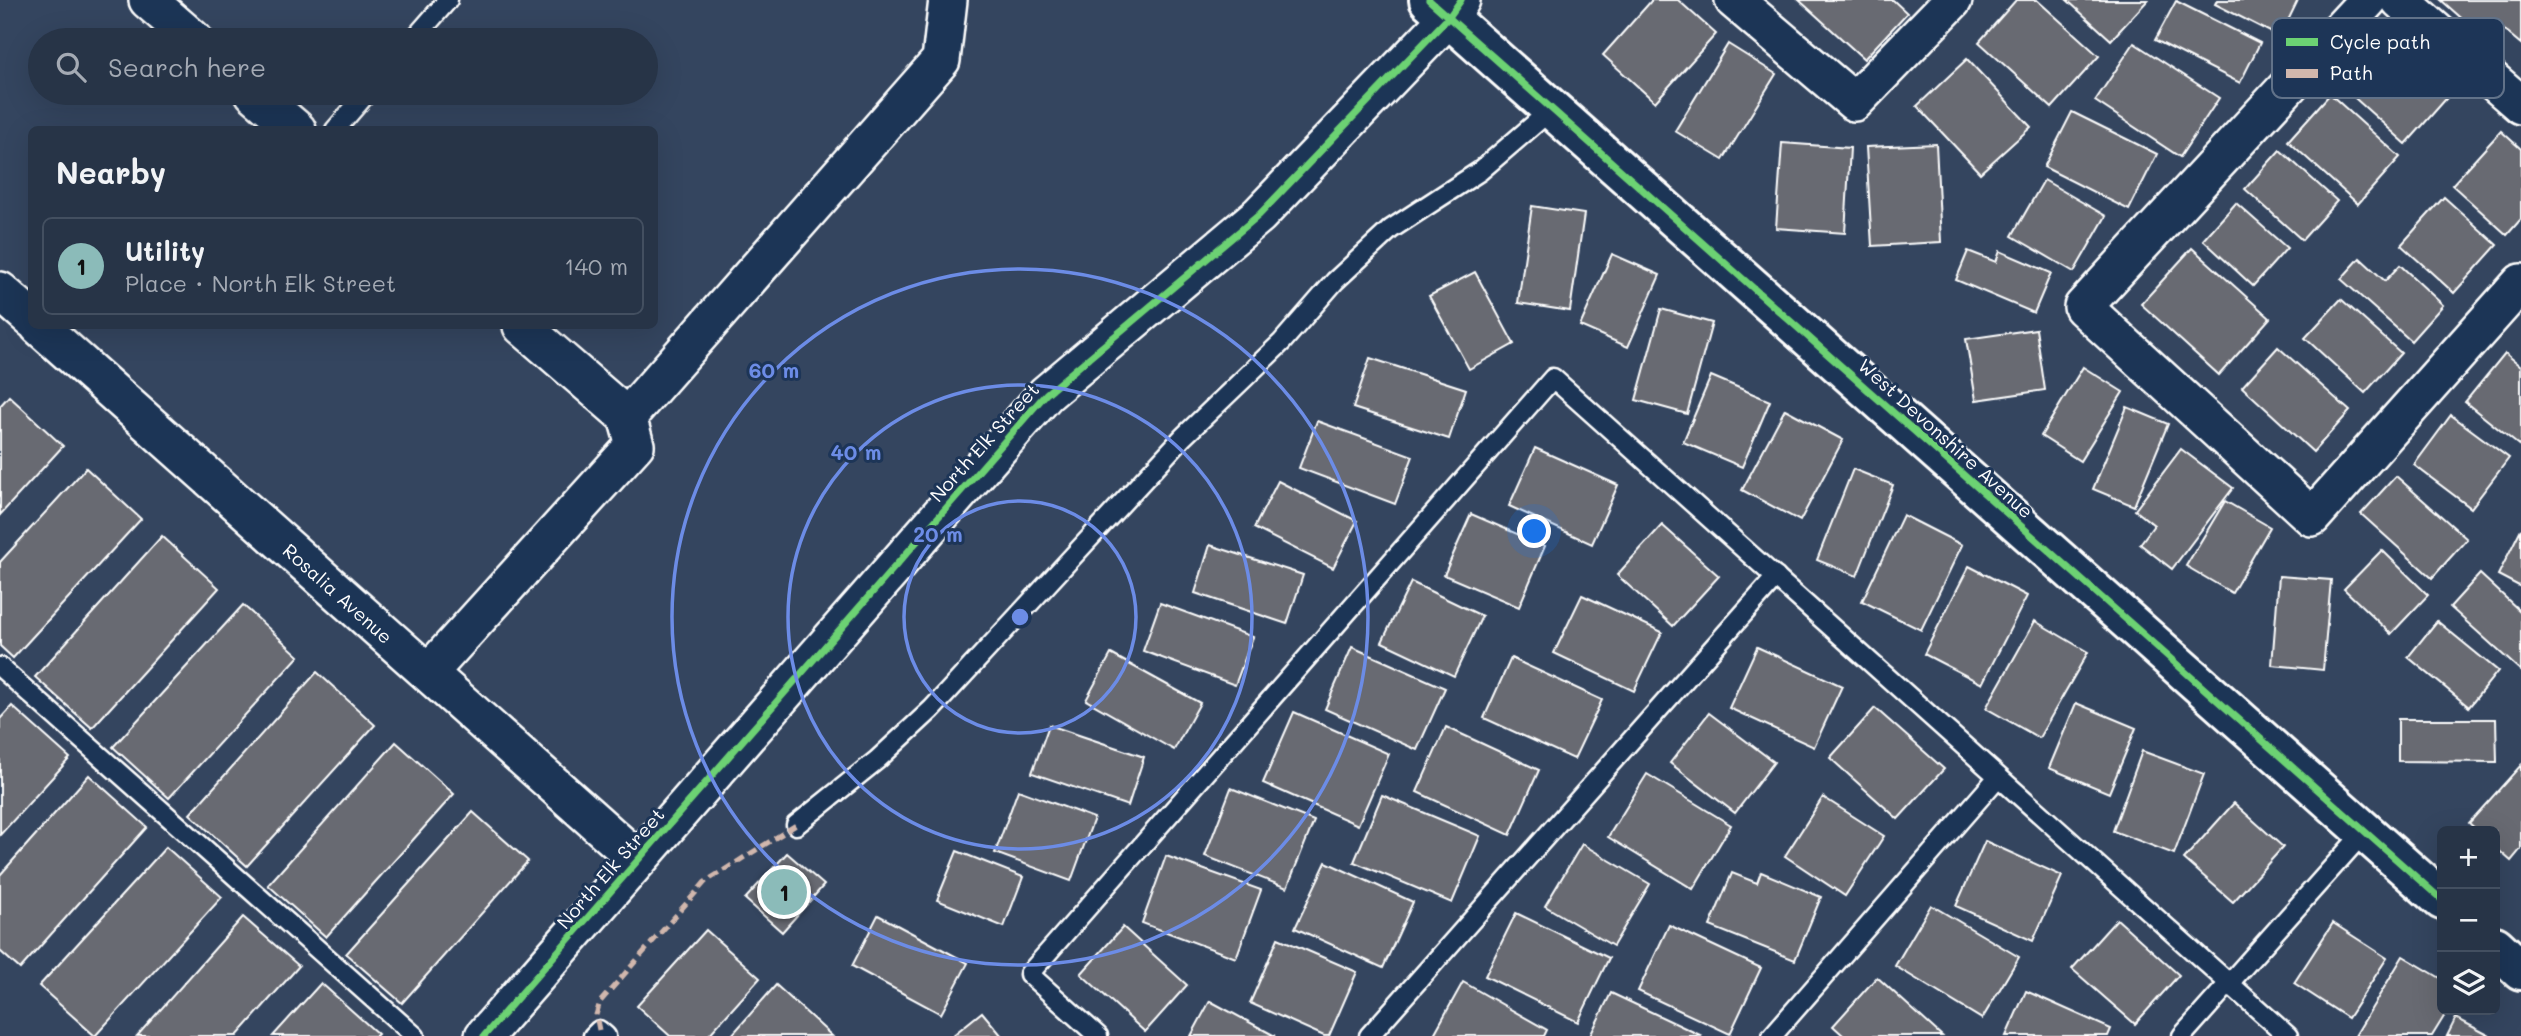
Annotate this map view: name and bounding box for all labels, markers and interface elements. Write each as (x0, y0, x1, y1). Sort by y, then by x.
legend (2272, 18, 2504, 98)
search box (28, 28, 658, 105)
text: Cycle path (2330, 29, 2430, 54)
icon: search (52, 48, 90, 86)
text: Search here (108, 50, 266, 84)
text: Path (2330, 60, 2373, 85)
text: Nearby (56, 152, 166, 192)
text: Utility (125, 234, 205, 268)
text: 1 (76, 251, 86, 281)
text: 140 m (564, 251, 628, 281)
text: Place · North Elk Street (125, 268, 396, 298)
street label: West Devonshire Avenue (1853, 353, 2039, 523)
text: 60 m (749, 356, 799, 383)
street label: North Elk Street (924, 377, 1044, 507)
text: 40 m (830, 438, 882, 465)
your location (1517, 514, 1551, 548)
text: 20 m (913, 520, 963, 547)
street label: Rosalia Avenue (278, 537, 398, 648)
centre of rings (1008, 605, 1032, 629)
street label: North Elk Street (551, 802, 669, 934)
map controls (2437, 826, 2500, 1015)
button: + (2437, 826, 2500, 889)
pin: 1 (761, 866, 807, 918)
button: − (2437, 889, 2500, 952)
button: layers (2437, 952, 2500, 1015)

